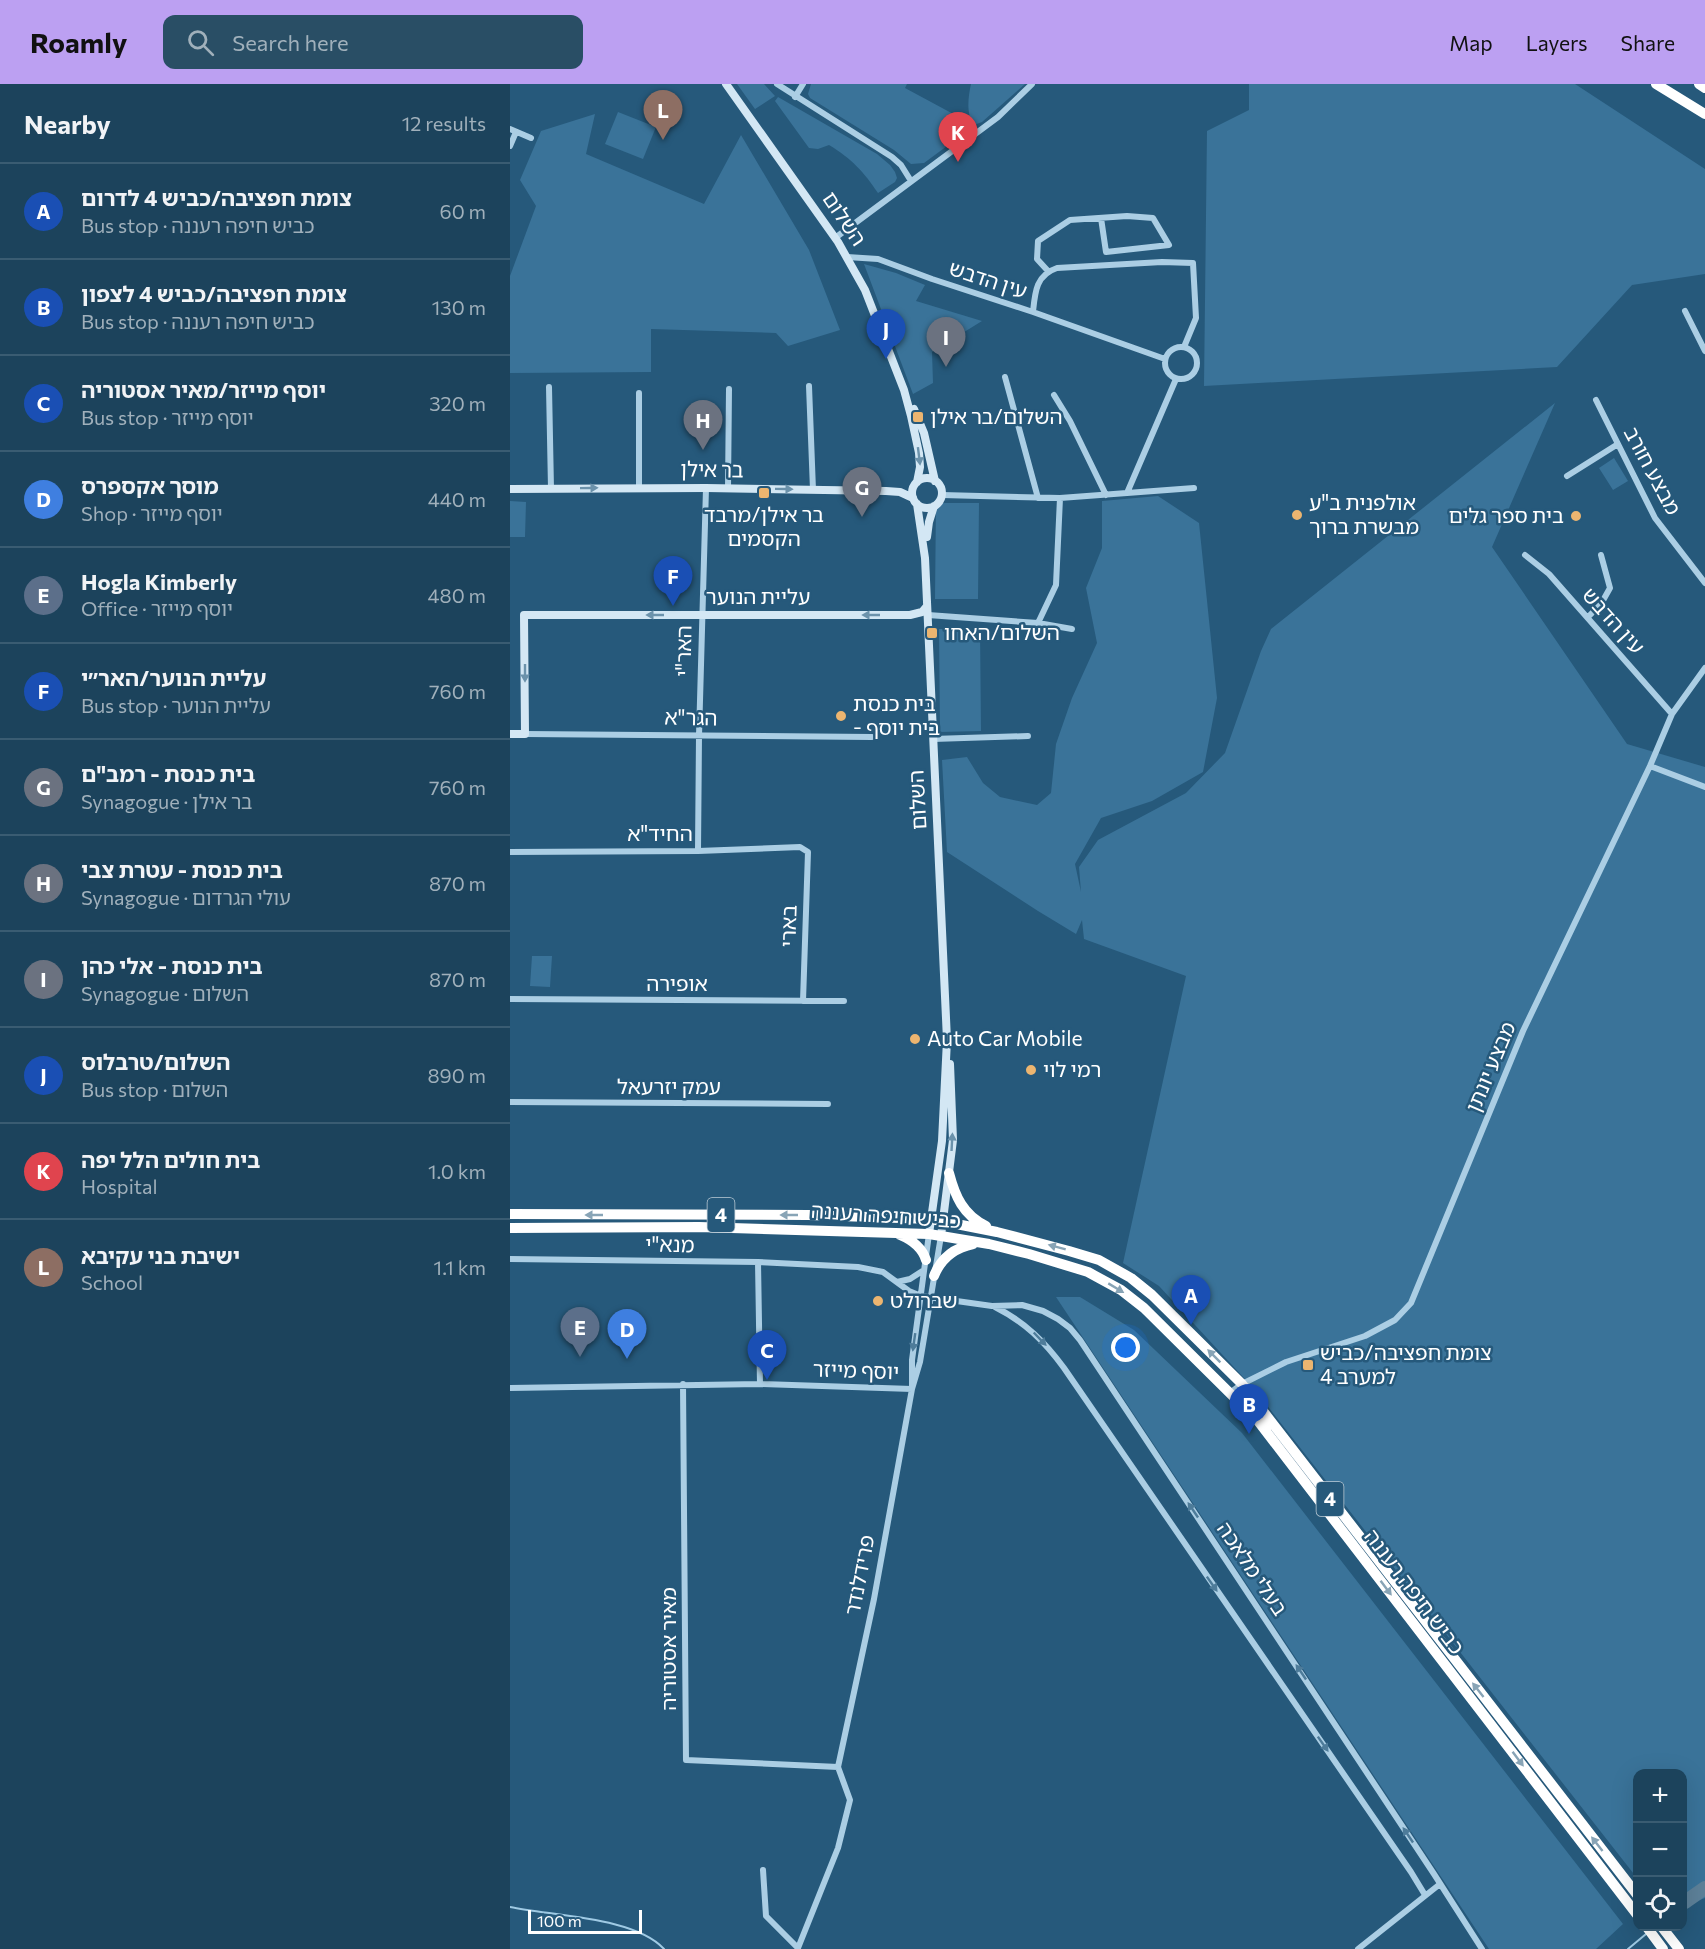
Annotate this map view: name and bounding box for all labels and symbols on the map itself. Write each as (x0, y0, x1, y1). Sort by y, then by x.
pin: L (644, 91, 682, 140)
pin: K (938, 112, 978, 162)
street label: השלום (818, 186, 872, 250)
street label: עין הדבש (946, 254, 1031, 303)
pin: J (866, 310, 905, 359)
pin: I (926, 318, 966, 367)
pin: H (684, 400, 722, 450)
place label: השלום/בר אילן (930, 403, 1063, 428)
marker: השלום/בר אילן (911, 410, 925, 424)
street label: מבצע חורב (1620, 422, 1687, 519)
one-way arrow (914, 447, 923, 466)
street label: בר אילן (680, 455, 744, 482)
pin: G (842, 468, 882, 517)
one-way arrow (580, 483, 599, 493)
one-way arrow (775, 484, 794, 494)
marker: בר אילן/מרבד הקסמים (757, 486, 771, 500)
place label: אולפנית ב"ע מבשרת ברוך (1309, 489, 1419, 538)
place label: בר אילן/מרבד הקסמים (704, 501, 824, 550)
place label: בית ספר גלים (1449, 502, 1564, 527)
marker: אולפנית ב"ע מבשרת ברוך (1290, 508, 1304, 522)
marker: בית ספר גלים (1569, 509, 1583, 523)
pin: F (654, 556, 692, 606)
street label: עין הדבש (1578, 582, 1650, 658)
street label: עליית הנוער (706, 583, 810, 608)
one-way arrow (646, 610, 665, 620)
one-way arrow (862, 610, 881, 620)
place label: השלום/האחו (944, 619, 1060, 644)
street label: האר"י (670, 625, 695, 677)
marker: השלום/האחו (925, 626, 939, 640)
one-way arrow (520, 664, 530, 683)
place label: בית כנסת - בית יוסף (853, 690, 940, 739)
street label: הגר"א (664, 704, 718, 729)
marker: בית כנסת - בית יוסף (834, 709, 848, 723)
street label: השלום (902, 769, 931, 831)
street label: החיד"א (627, 820, 693, 845)
street label: בארי (774, 904, 801, 948)
street label: אופירה (646, 970, 708, 995)
street label: מבצע יונתן (1459, 1017, 1520, 1115)
place label: Auto Car Mobile (927, 1025, 1083, 1050)
marker: Auto Car Mobile (908, 1032, 922, 1046)
place label: רמי לוי (1043, 1056, 1101, 1081)
marker: רמי לוי (1024, 1063, 1038, 1077)
street label: עמק יזרעאל (617, 1073, 721, 1098)
one-way arrow (948, 1132, 957, 1151)
street label: כביש חיפה רעננה (810, 1197, 962, 1232)
road number: 4 (708, 1198, 734, 1232)
one-way arrow (584, 1210, 603, 1219)
one-way arrow (779, 1210, 798, 1220)
street label: מנא"י (645, 1231, 695, 1256)
one-way arrow (1047, 1242, 1066, 1252)
pin: A (1172, 1276, 1210, 1325)
one-way arrow (1108, 1283, 1125, 1294)
place label: שברולט (890, 1287, 958, 1312)
marker: שברולט (871, 1294, 885, 1308)
pin: E (560, 1308, 600, 1357)
pin: D (608, 1310, 646, 1359)
pin: C (748, 1330, 786, 1380)
one-way arrow (1032, 1331, 1046, 1345)
one-way arrow (910, 1333, 919, 1352)
your location (1111, 1333, 1140, 1362)
place label: צומת חפציבה/כביש 4 למערב (1320, 1339, 1492, 1388)
one-way arrow (1207, 1350, 1221, 1364)
street label: יוסף מייזר (812, 1356, 900, 1384)
marker: צומת חפציבה/כביש 4 למערב (1301, 1358, 1315, 1372)
pin: B (1230, 1384, 1268, 1434)
road number: 4 (1316, 1482, 1344, 1516)
one-way arrow (1188, 1502, 1199, 1518)
street label: בעלי מלאכה (1213, 1517, 1294, 1620)
street label: כביש חיפה רעננה (1360, 1524, 1470, 1659)
street label: פרידלנדר (838, 1532, 879, 1617)
one-way arrow (1206, 1575, 1218, 1591)
one-way arrow (1380, 1580, 1393, 1596)
street label: מאיר אסטוריה (655, 1587, 680, 1711)
one-way arrow (1295, 1665, 1307, 1681)
one-way arrow (1471, 1682, 1484, 1698)
one-way arrow (1317, 1736, 1329, 1752)
one-way arrow (1511, 1752, 1523, 1767)
one-way arrow (1403, 1827, 1414, 1843)
one-way arrow (1591, 1836, 1604, 1852)
scale bar (528, 1907, 642, 1934)

